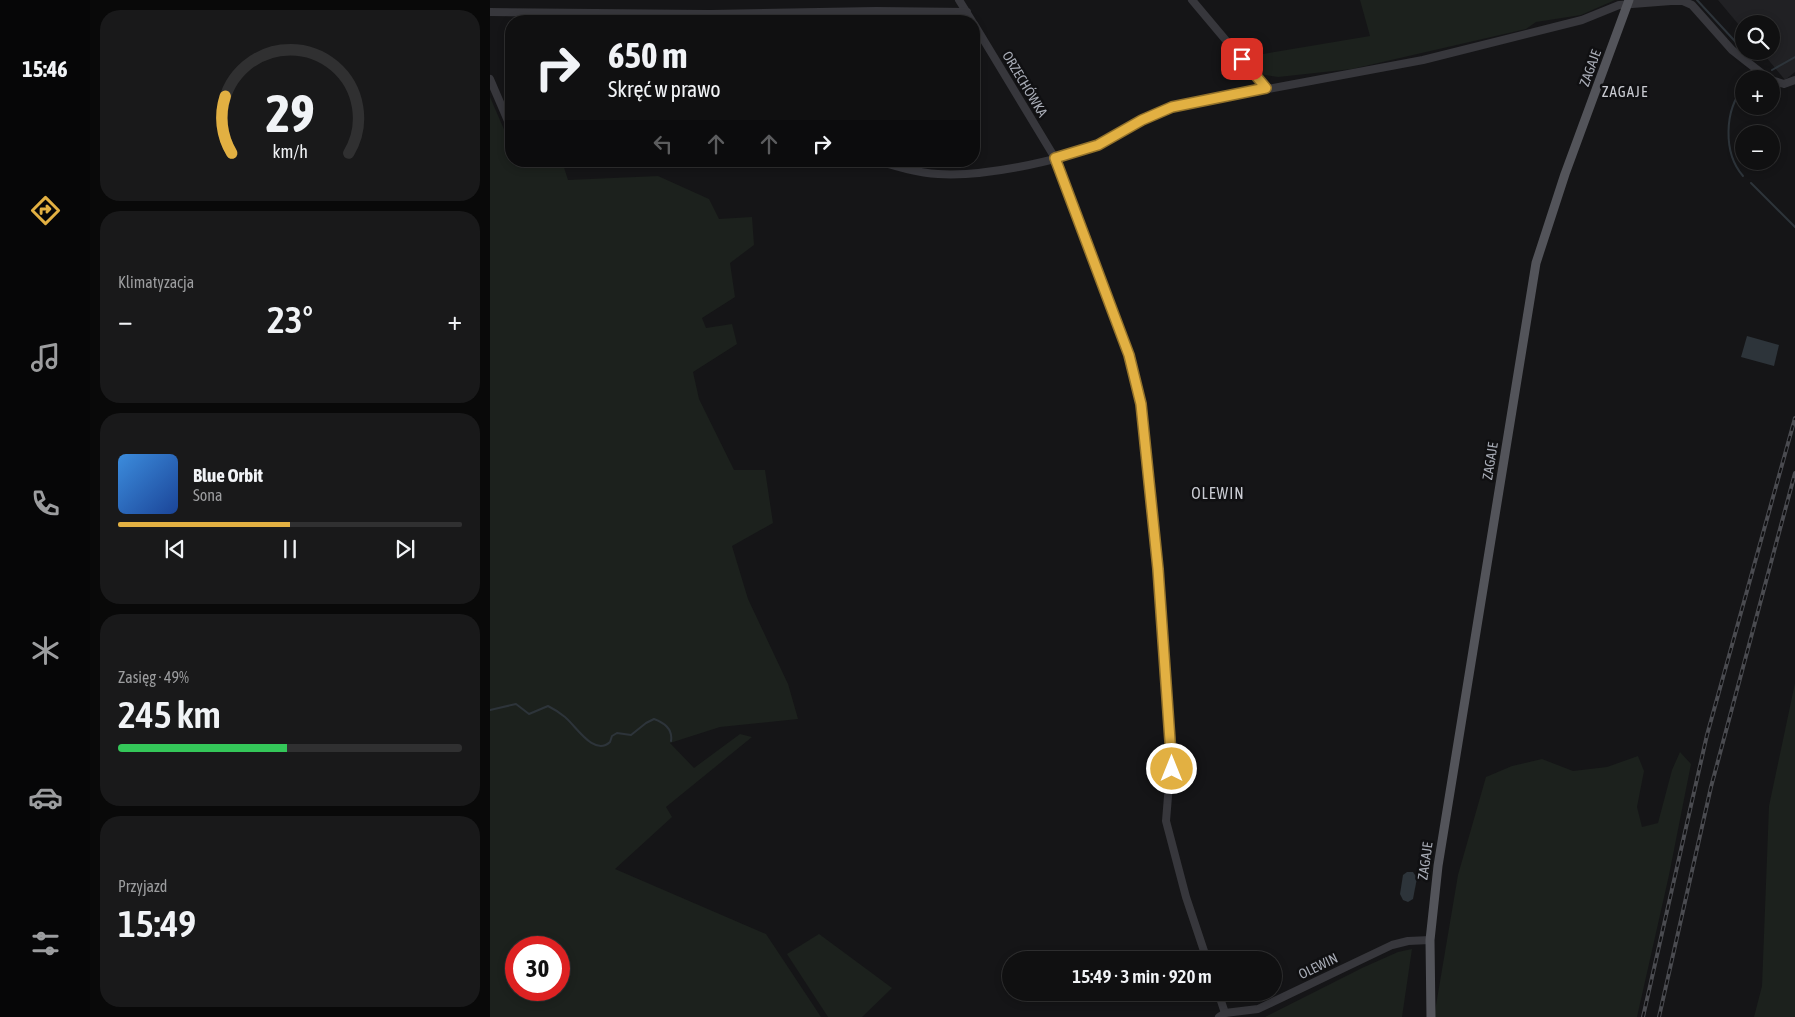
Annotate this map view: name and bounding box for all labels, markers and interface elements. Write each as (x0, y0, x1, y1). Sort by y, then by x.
map controls (1735, 15, 1780, 170)
button: search (1735, 15, 1780, 60)
icon: right (525, 35, 590, 100)
text: 650 m (608, 35, 687, 75)
pin (1221, 38, 1263, 80)
icon: arrive (1228, 45, 1256, 73)
street label: ZAGAJE (1576, 47, 1604, 89)
street label: ORZECHÓWKA (999, 48, 1052, 120)
text: 15:46 (22, 56, 68, 82)
button: + (1735, 70, 1780, 115)
text: Skręć w prawo (608, 76, 721, 102)
text: 29 (266, 83, 314, 143)
district label: ZAGAJE (1602, 83, 1648, 100)
button: − (1735, 125, 1780, 170)
icon: left (649, 130, 677, 158)
icon: ahead (702, 130, 730, 158)
icon: ahead (755, 130, 783, 158)
icon: right (808, 130, 836, 158)
text: km/h (272, 141, 308, 162)
icon: directions (28, 193, 63, 228)
text: Klimatyzacja (118, 273, 194, 291)
text: 23° (267, 298, 313, 341)
text: − (118, 304, 133, 336)
text: + (447, 304, 462, 336)
icon: music (28, 340, 63, 375)
street label: ZAGAJE (1479, 441, 1501, 481)
text: Blue Orbit (193, 464, 263, 486)
district label: OLEWIN (1191, 484, 1245, 502)
icon: phone (28, 486, 63, 521)
text: Sona (193, 486, 222, 504)
icon: previous (161, 535, 189, 563)
icon: pause (276, 535, 304, 563)
icon: next (391, 535, 419, 563)
icon: climate (28, 633, 63, 668)
text: Zasięg · 49% (118, 668, 189, 686)
text: 245 km (118, 693, 221, 736)
position arrow (1145, 742, 1197, 794)
icon: car (28, 780, 63, 815)
street label: ZAGAJE (1414, 841, 1436, 881)
text: Przyjazd (118, 877, 167, 895)
text: 15:49 (118, 902, 196, 945)
icon: filters (28, 926, 63, 961)
speed limit sign: 30 (505, 936, 570, 1001)
street label: OLEWIN (1296, 950, 1340, 982)
text: 15:49 · 3 min · 920 m (1072, 965, 1212, 987)

